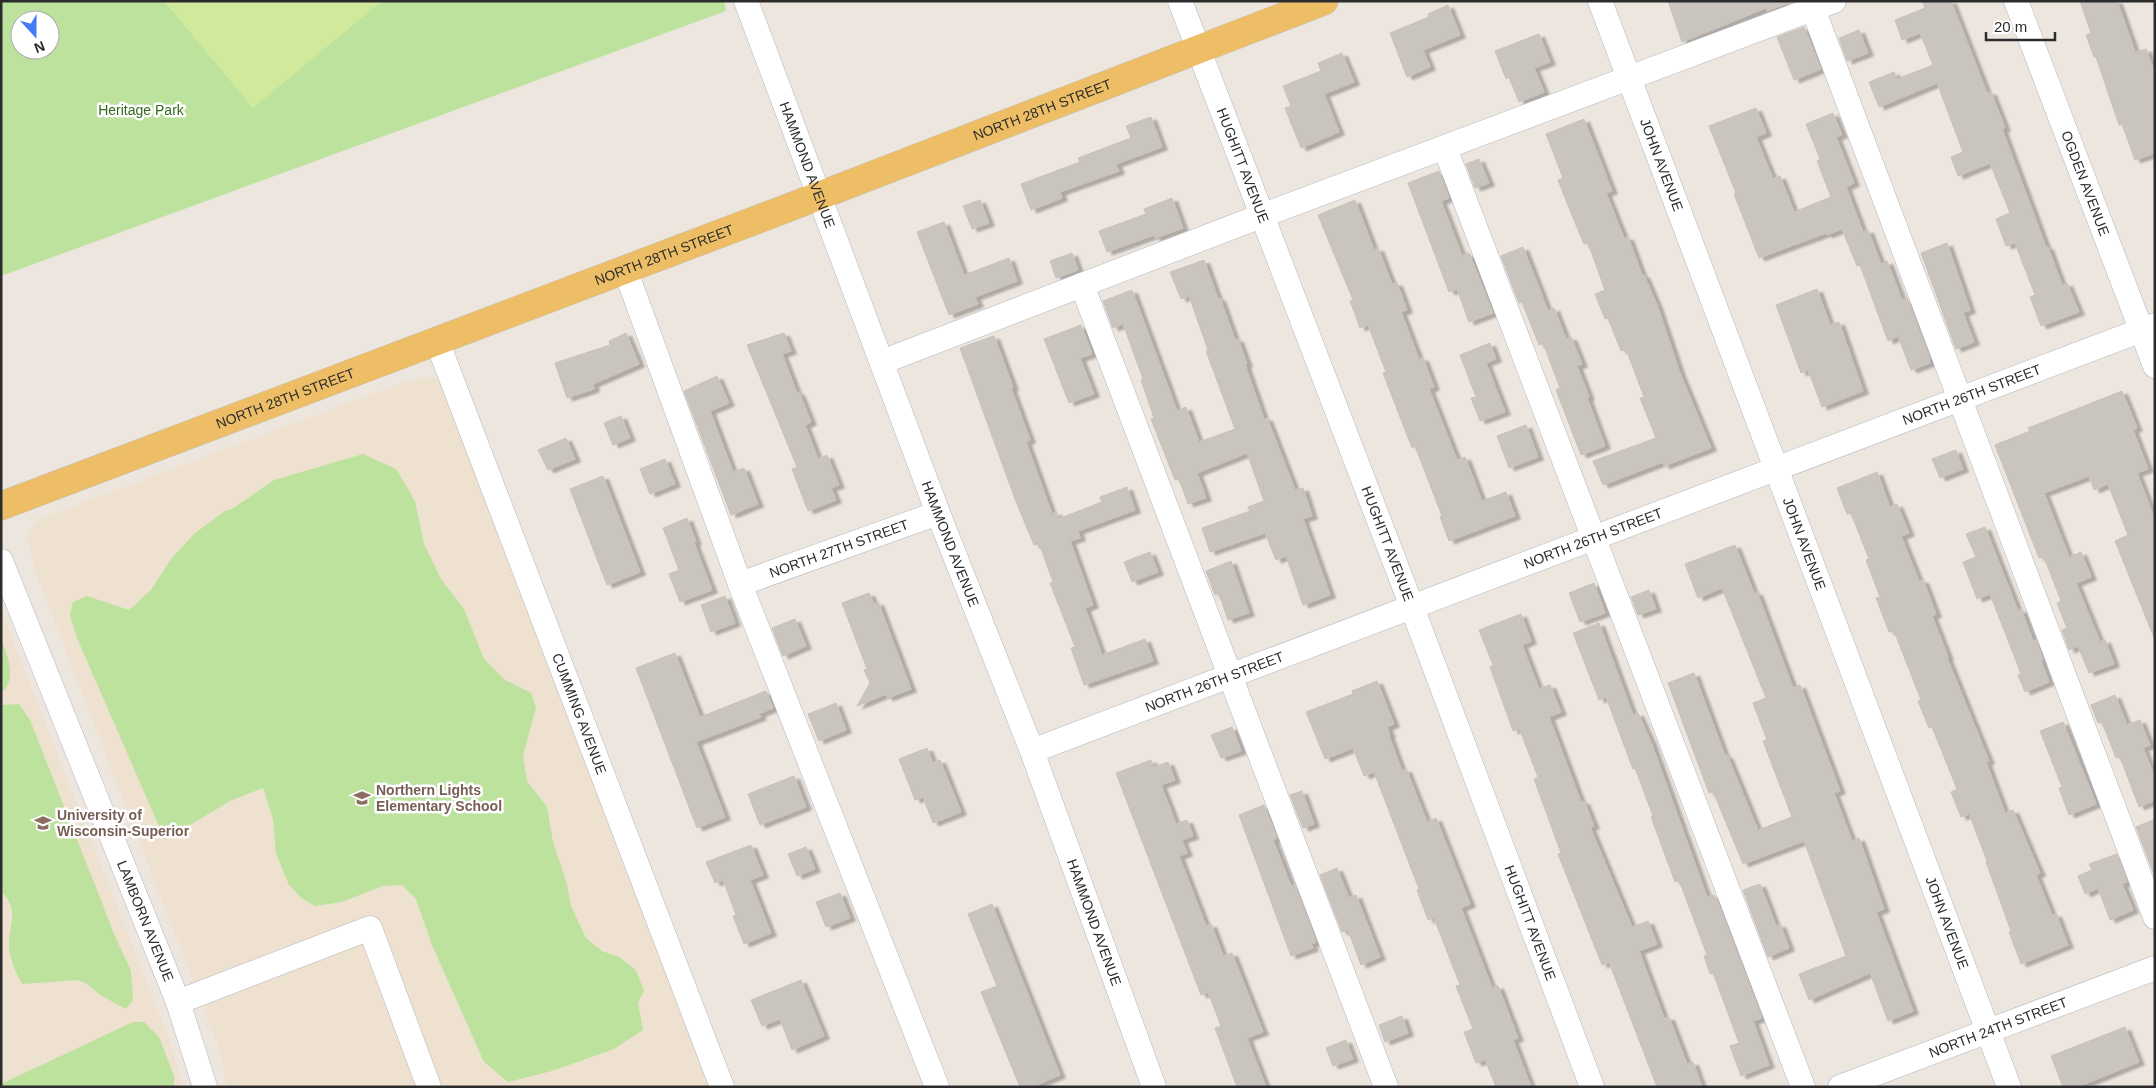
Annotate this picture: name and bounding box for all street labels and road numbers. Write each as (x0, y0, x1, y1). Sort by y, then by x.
street label: NORTH 28TH STREET (971, 76, 1114, 144)
street label: HAMMOND AVENUE (776, 99, 838, 230)
street label: HUGHITT AVENUE (1214, 106, 1272, 225)
street label: JOHN AVENUE (1637, 116, 1686, 213)
street label: OGDEN AVENUE (2058, 128, 2113, 238)
street label: NORTH 28TH STREET (592, 221, 736, 288)
street label: NORTH 26TH STREET (1900, 361, 2044, 428)
street label: NORTH 28TH STREET (214, 365, 357, 432)
street label: HAMMOND AVENUE (919, 479, 982, 609)
street label: HUGHITT AVENUE (1358, 484, 1417, 603)
street label: JOHN AVENUE (1780, 495, 1829, 592)
street label: NORTH 26TH STREET (1521, 505, 1665, 572)
street label: NORTH 27TH STREET (767, 516, 911, 581)
street label: NORTH 26TH STREET (1143, 648, 1286, 715)
street label: CUMMING AVENUE (549, 651, 610, 776)
street label: HAMMOND AVENUE (1064, 857, 1125, 988)
street label: LAMBORN AVENUE (114, 858, 177, 984)
street label: HUGHITT AVENUE (1502, 863, 1559, 982)
street label: JOHN AVENUE (1922, 874, 1972, 971)
street label: NORTH 24TH STREET (1927, 994, 2070, 1061)

